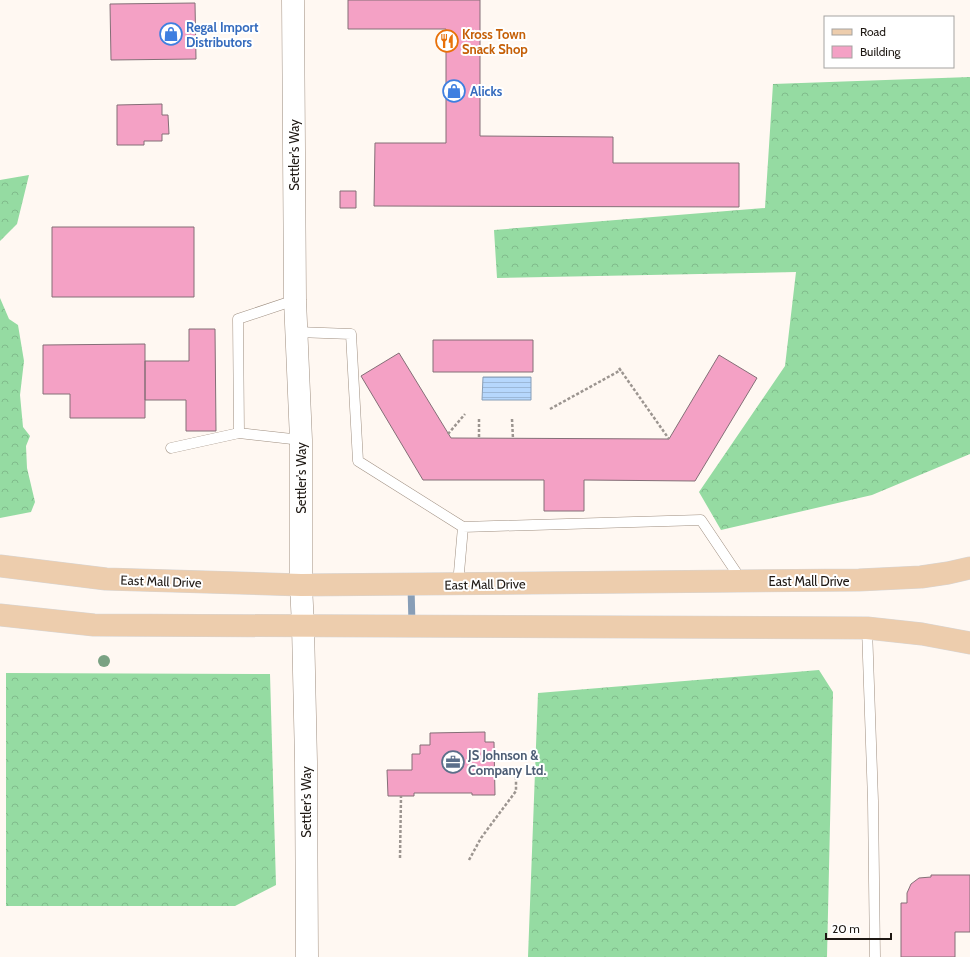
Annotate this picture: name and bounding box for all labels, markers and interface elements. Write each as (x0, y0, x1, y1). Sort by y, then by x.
legend (824, 16, 954, 68)
place label: Regal Import Distributors (186, 19, 259, 50)
shop icon: Regal Import Distributors (158, 21, 184, 47)
text: Road (860, 24, 886, 39)
place label: Kross Town Snack Shop (462, 26, 528, 57)
restaurant icon: Kross Town Snack Shop (434, 28, 460, 54)
text: Building (860, 44, 902, 59)
shop icon: Alicks (441, 78, 467, 104)
place label: Alicks (470, 83, 503, 99)
street label: Settler's Way (286, 119, 302, 191)
street label: Settler's Way (293, 442, 309, 514)
street label: East Mall Drive (120, 572, 202, 590)
street label: East Mall Drive (768, 573, 850, 589)
street label: East Mall Drive (444, 575, 526, 593)
place label: JS Johnson & Company Ltd. (467, 747, 546, 778)
office icon: JS Johnson & Company Ltd. (440, 749, 466, 775)
street label: Settler's Way (298, 766, 314, 838)
scale bar (826, 915, 891, 941)
text: 20 m (832, 921, 860, 936)

